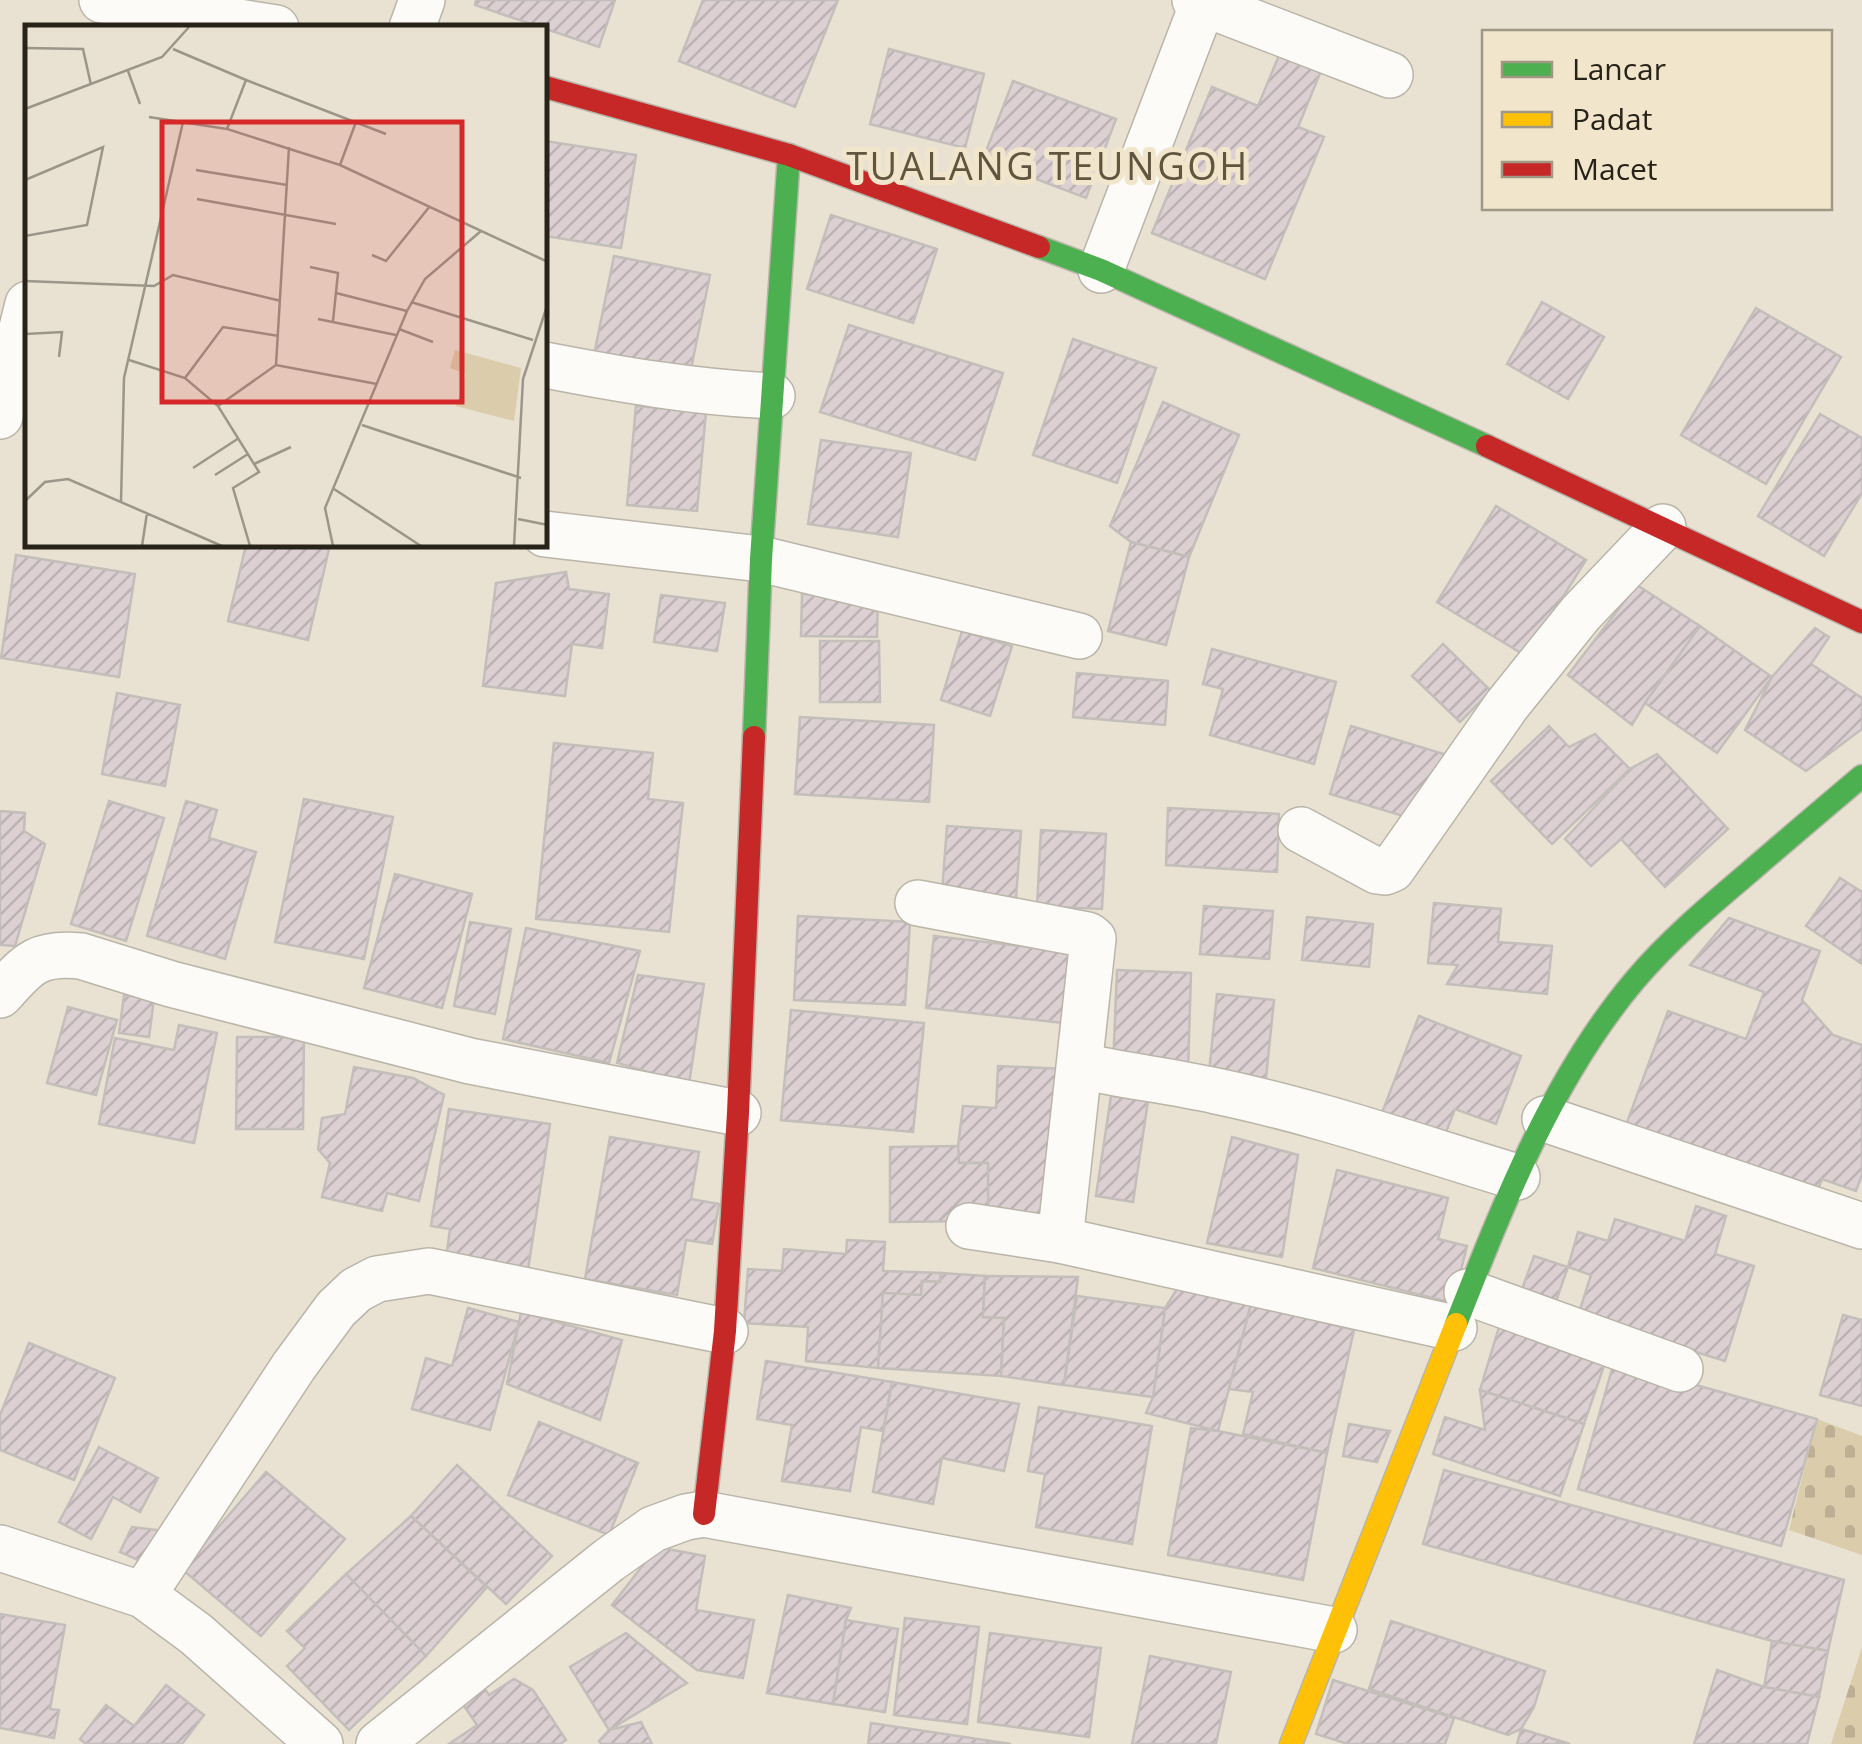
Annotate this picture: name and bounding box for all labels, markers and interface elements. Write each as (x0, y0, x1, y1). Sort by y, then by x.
inset map (25, 25, 548, 548)
legend (1482, 30, 1832, 210)
text: Lancar (1572, 48, 1666, 89)
text: Padat (1572, 98, 1652, 139)
district label: TUALANG TEUNGOH (846, 139, 1250, 191)
text: Macet (1572, 148, 1658, 189)

